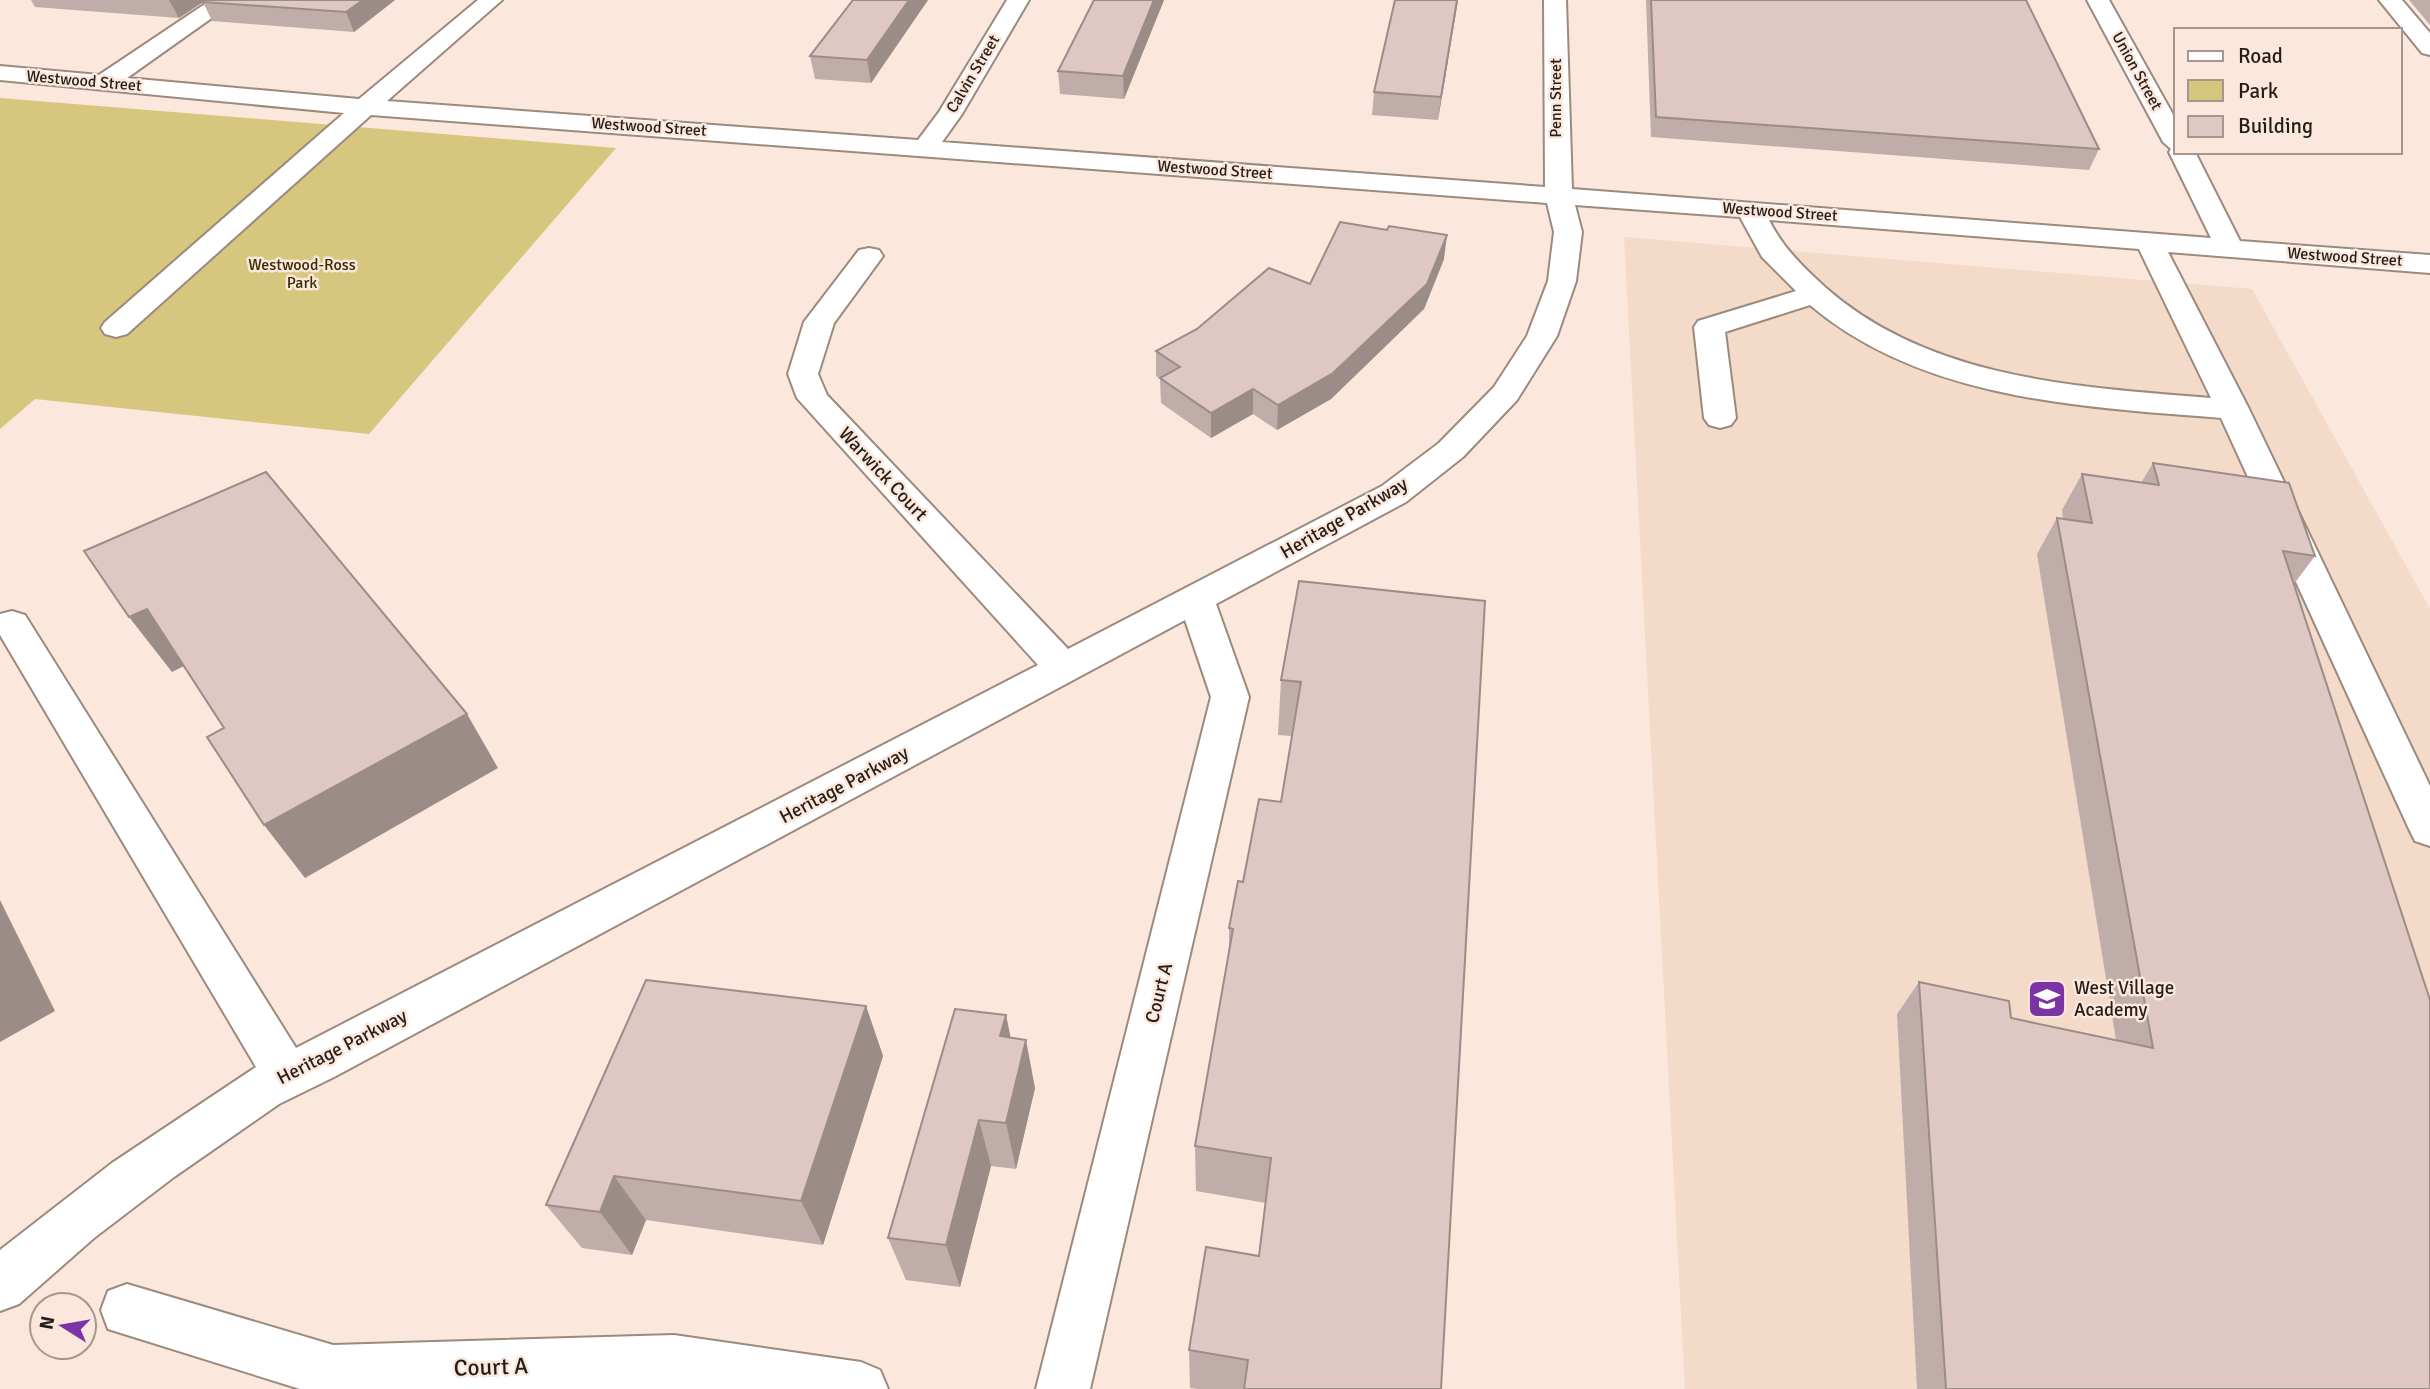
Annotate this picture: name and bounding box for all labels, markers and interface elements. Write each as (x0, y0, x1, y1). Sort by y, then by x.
legend (2174, 28, 2402, 154)
street label: Union Street (2107, 29, 2167, 114)
street label: Calvin Street (942, 31, 1004, 117)
text: Road (2238, 43, 2283, 69)
street label: Penn Street (1546, 58, 1566, 138)
street label: Westwood Street (26, 66, 143, 96)
text: Park (2238, 78, 2279, 104)
street label: Westwood Street (591, 113, 708, 141)
text: Building (2238, 113, 2313, 139)
street label: Westwood Street (1157, 156, 1274, 184)
street label: Westwood Street (1722, 198, 1839, 226)
street label: Westwood Street (2287, 243, 2404, 271)
park label: Westwood-Ross Park (248, 255, 356, 293)
street label: Warwick Court (833, 422, 933, 526)
street label: Heritage Parkway (1276, 472, 1412, 564)
street label: Heritage Parkway (775, 741, 913, 829)
street label: Court A (1140, 960, 1178, 1026)
place label: West Village Academy (2074, 976, 2174, 1022)
school or university icon: West Village Academy (2026, 978, 2068, 1020)
street label: Heritage Parkway (273, 1004, 411, 1090)
north arrow (28, 1291, 98, 1361)
text: N (34, 1314, 60, 1332)
street label: Court A (453, 1351, 529, 1383)

